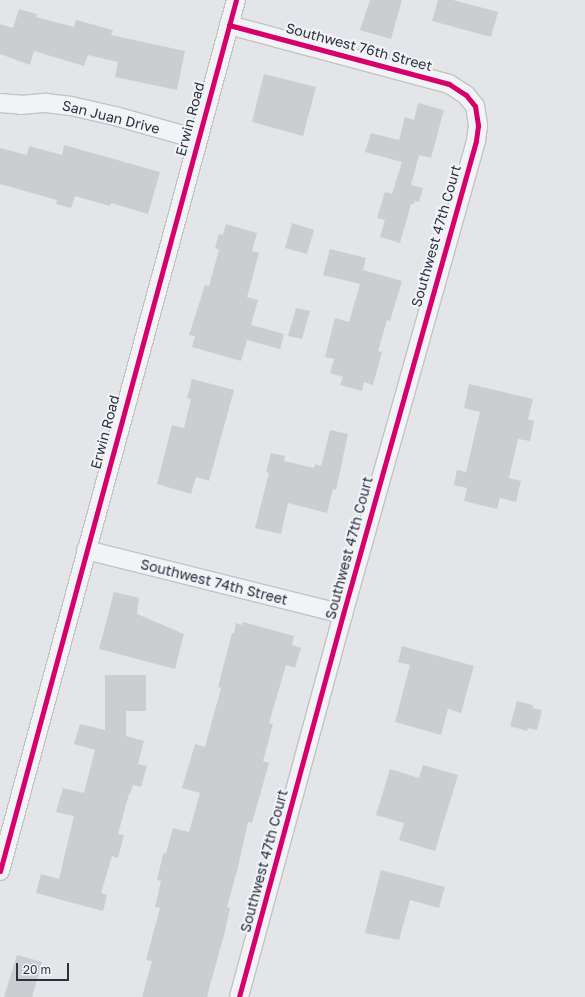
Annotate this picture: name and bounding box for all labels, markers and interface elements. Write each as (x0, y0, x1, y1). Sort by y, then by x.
street label: Southwest 76th Street (284, 19, 434, 75)
street label: Erwin Road (172, 80, 208, 158)
street label: San Juan Drive (60, 97, 162, 137)
street label: Southwest 47th Court (408, 163, 464, 309)
street label: Erwin Road (87, 393, 123, 471)
street label: Southwest 47th Court (322, 475, 376, 621)
street label: Southwest 74th Street (139, 556, 289, 608)
street label: Southwest 47th Court (237, 788, 291, 934)
scale bar (18, 955, 71, 981)
text: 20 m (23, 962, 51, 977)

